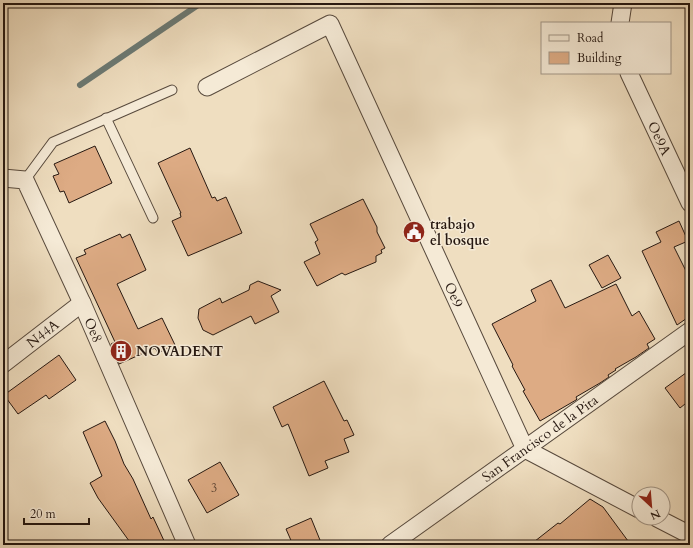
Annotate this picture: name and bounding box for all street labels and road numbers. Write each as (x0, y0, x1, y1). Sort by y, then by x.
street label: Oe9A (643, 118, 675, 159)
street label: Oe9 (440, 279, 468, 310)
street label: N44A (23, 315, 63, 352)
street label: Oe8 (79, 315, 107, 346)
street label: San Francisco de la Pita (478, 391, 602, 486)

